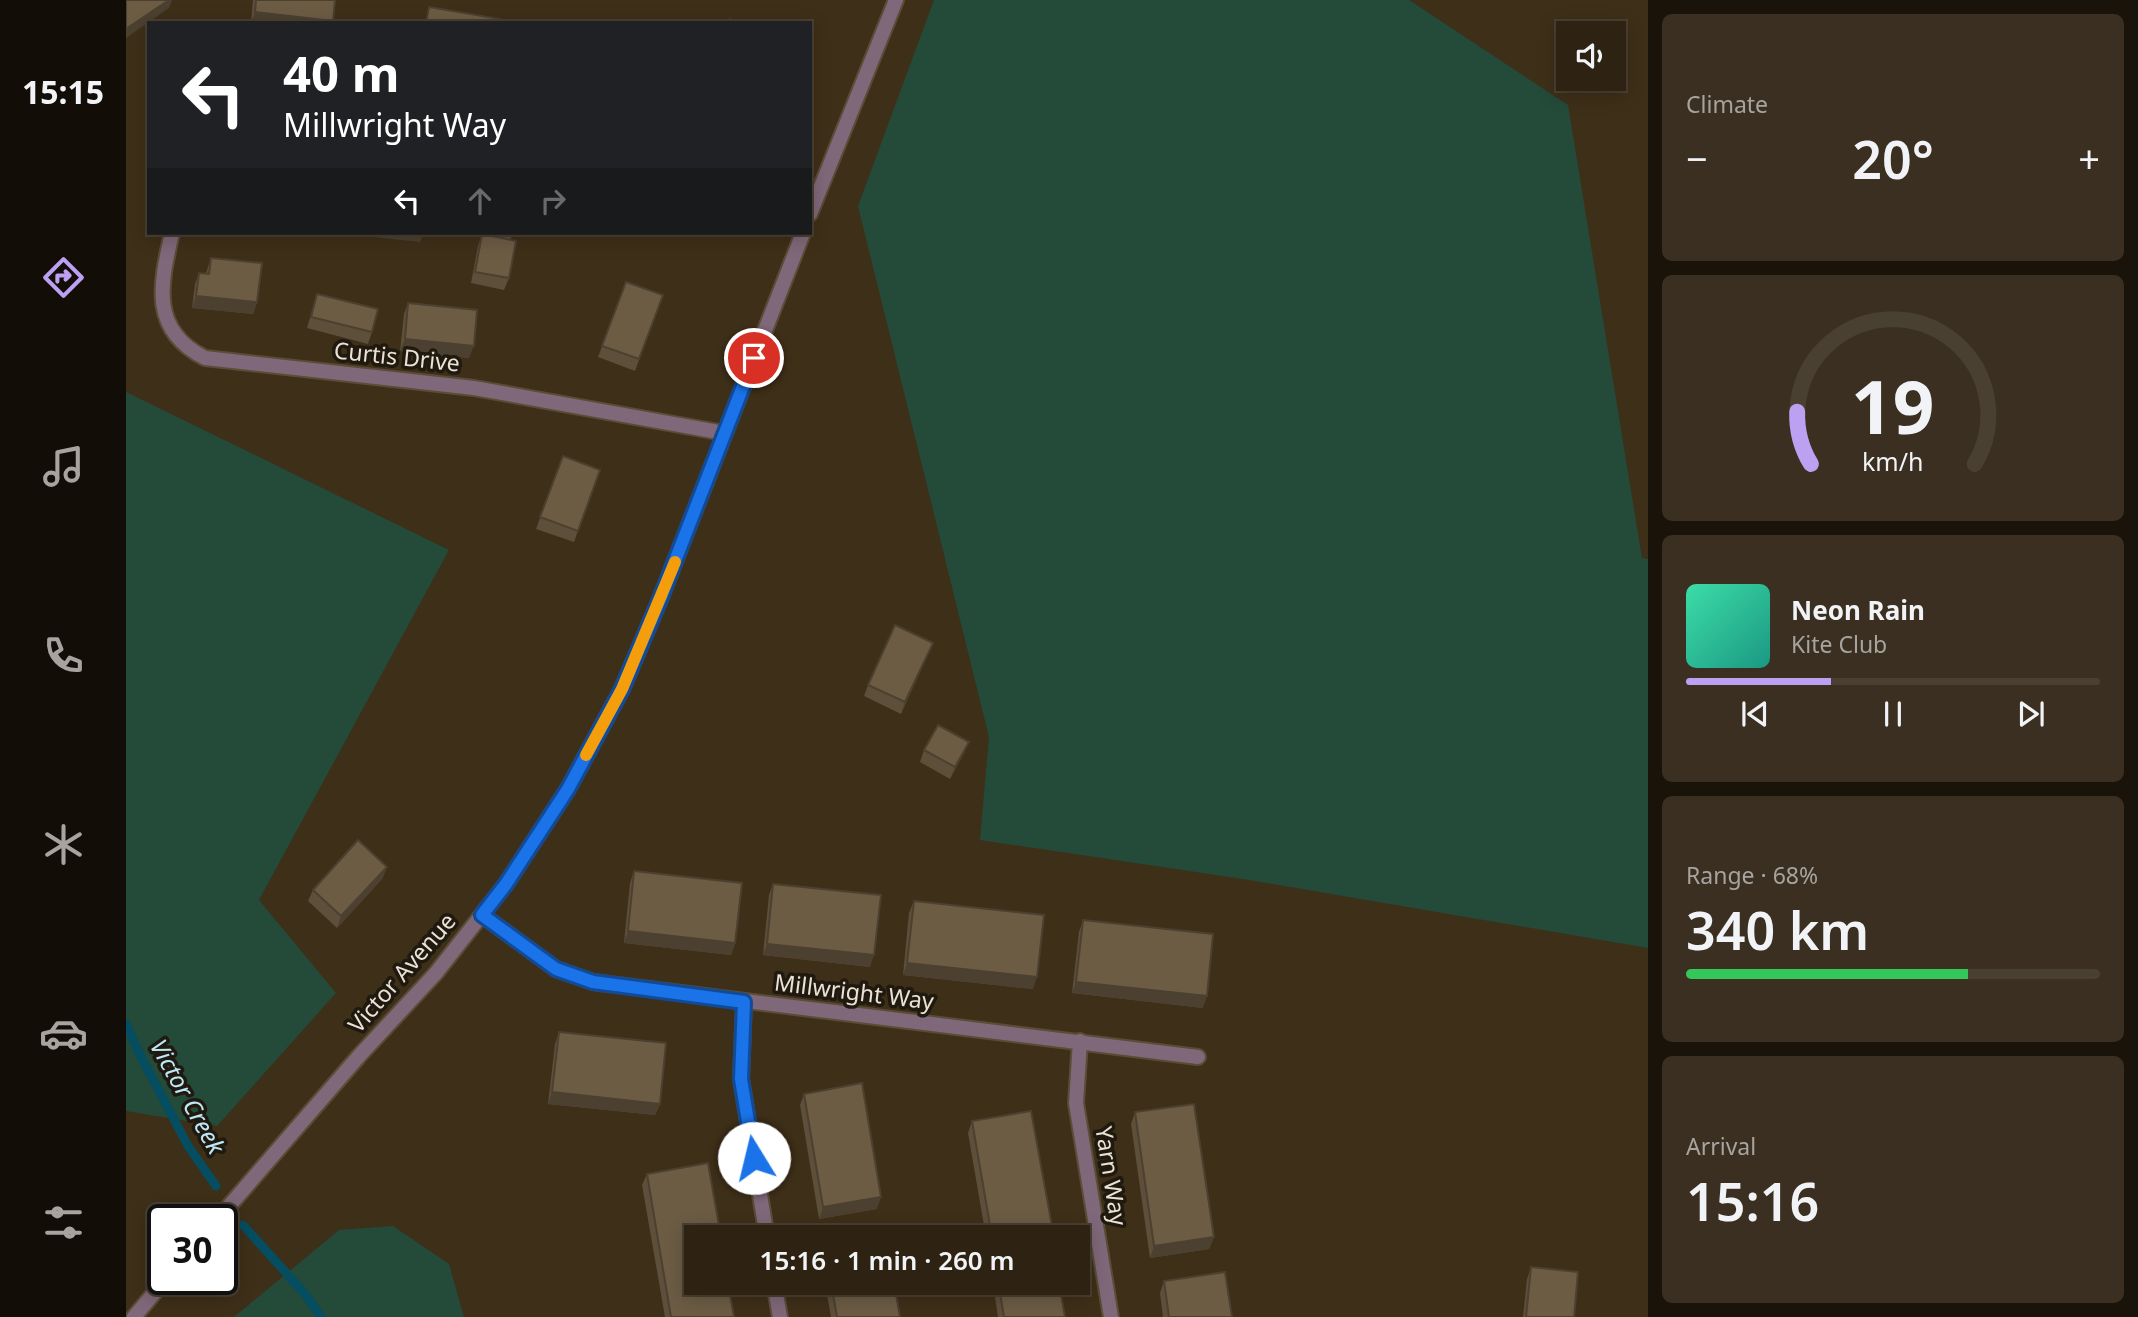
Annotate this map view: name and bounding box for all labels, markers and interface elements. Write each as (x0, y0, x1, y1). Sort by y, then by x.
map controls (1556, 21, 1626, 91)
button: sound (1556, 21, 1626, 91)
text: 40 m (283, 40, 400, 106)
icon: left (168, 49, 259, 140)
text: 15:15 (22, 70, 104, 113)
text: Climate (1686, 88, 1768, 120)
text: Millwright Way (283, 103, 506, 146)
text: 20° (1852, 123, 1934, 194)
text: − (1686, 132, 1708, 184)
text: + (2078, 132, 2100, 184)
icon: left (388, 182, 426, 220)
icon: ahead (461, 182, 499, 220)
icon: right (534, 182, 572, 220)
icon: directions (39, 253, 88, 302)
pin (724, 328, 784, 388)
street label: Curtis Drive (333, 333, 462, 379)
icon: arrive (735, 339, 773, 377)
text: 19 (1851, 356, 1935, 455)
icon: music (39, 442, 88, 491)
text: km/h (1862, 444, 1924, 478)
text: Neon Rain (1791, 592, 1925, 628)
text: Kite Club (1791, 628, 1887, 660)
icon: phone (39, 631, 88, 680)
icon: previous (1736, 695, 1774, 733)
icon: pause (1874, 695, 1912, 733)
icon: next (2012, 695, 2050, 733)
icon: climate (39, 820, 88, 869)
text: Range · 68% (1686, 859, 1818, 891)
text: 340 km (1686, 894, 1869, 965)
street label: Victor Avenue (340, 906, 462, 1039)
street label: Millwright Way (773, 965, 936, 1017)
icon: car (39, 1009, 88, 1058)
water label: Victor Creek (143, 1033, 234, 1161)
position arrow (717, 1121, 791, 1195)
street label: Yarn Way (1088, 1124, 1136, 1228)
text: Arrival (1686, 1130, 1756, 1162)
text: 15:16 (1686, 1165, 1819, 1236)
icon: filters (39, 1198, 88, 1247)
speed limit sign: 30 (147, 1204, 238, 1295)
text: 15:16 · 1 min · 260 m (760, 1242, 1014, 1278)

